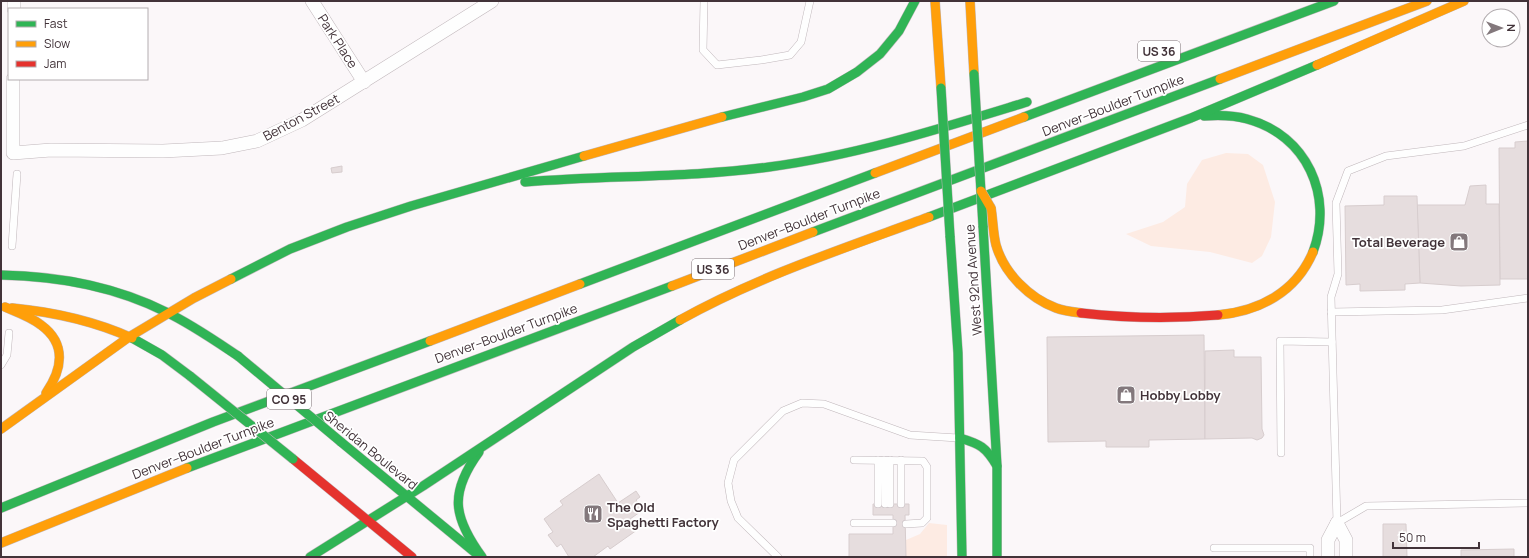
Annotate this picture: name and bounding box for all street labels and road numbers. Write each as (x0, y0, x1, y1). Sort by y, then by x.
street label: Park Place (314, 10, 362, 72)
road number: US 36 (1138, 41, 1180, 61)
street label: Denver–Boulder Turnpike (1040, 70, 1187, 140)
street label: Benton Street (260, 89, 342, 145)
street label: Denver–Boulder Turnpike (736, 184, 883, 254)
street label: West 92nd Avenue (960, 223, 986, 336)
road number: US 36 (692, 259, 734, 279)
street label: Denver–Boulder Turnpike (432, 299, 580, 367)
road number: CO 95 (267, 389, 311, 409)
street label: Sheridan Boulevard (320, 407, 422, 493)
street label: Denver–Boulder Turnpike (130, 413, 277, 483)

